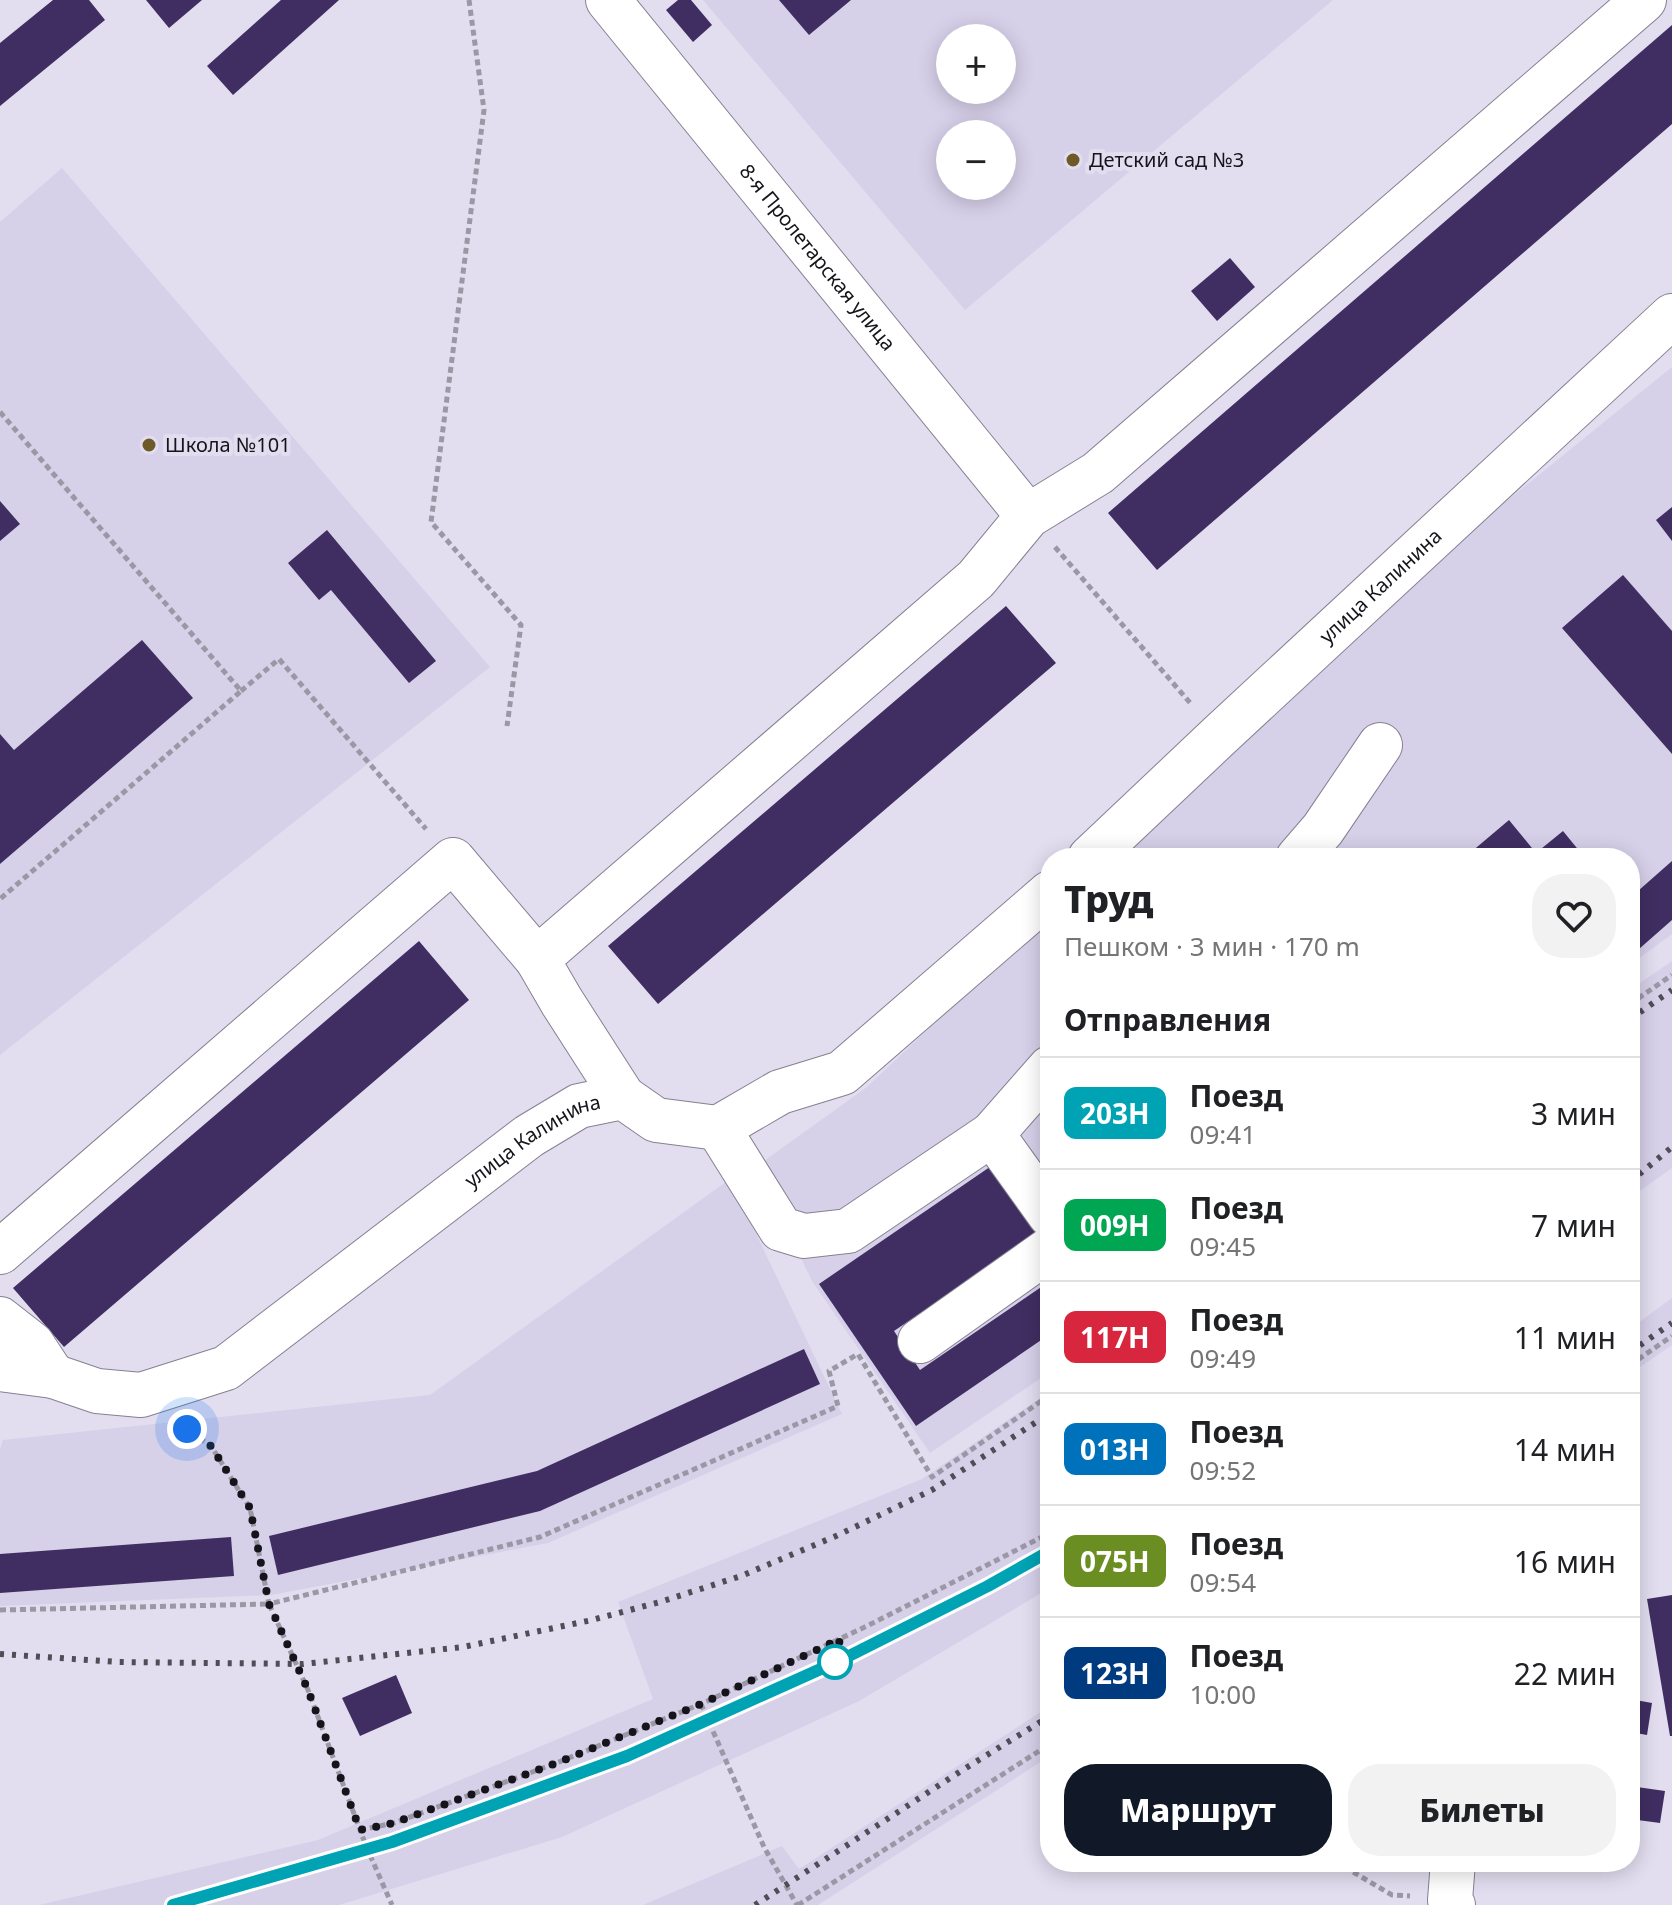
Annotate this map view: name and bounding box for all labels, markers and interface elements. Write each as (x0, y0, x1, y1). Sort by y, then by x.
map controls (936, 24, 1016, 200)
button: + (936, 24, 1016, 104)
button: − (936, 120, 1016, 200)
place label: Детский сад №3 (1089, 146, 1244, 173)
marker: Детский сад №3 (1064, 151, 1082, 169)
street label: 8-я Пролетарская улица (734, 158, 902, 356)
place label: Школа №101 (165, 431, 291, 458)
marker: Школа №101 (140, 436, 158, 454)
street label: улица Калинина (1313, 522, 1447, 649)
text: Труд (1064, 872, 1154, 924)
button: heart (1532, 874, 1616, 958)
text: Пешком · 3 мин · 170 m (1064, 928, 1360, 964)
text: Отправления (1064, 999, 1271, 1040)
text: Поезд (1190, 1075, 1283, 1116)
street label: улица Калинина (459, 1088, 603, 1194)
text: 3 мин (1531, 1093, 1616, 1134)
text: 203Н (1080, 1094, 1150, 1132)
text: 09:41 (1190, 1116, 1256, 1152)
text: Поезд (1190, 1187, 1283, 1228)
text: 7 мин (1531, 1205, 1616, 1246)
text: 009Н (1080, 1206, 1150, 1244)
text: 09:45 (1190, 1228, 1256, 1264)
text: Поезд (1190, 1299, 1283, 1340)
text: 11 мин (1514, 1317, 1616, 1358)
text: 117Н (1080, 1318, 1150, 1356)
text: 09:49 (1190, 1340, 1256, 1376)
your location (167, 1409, 207, 1449)
text: Поезд (1190, 1411, 1283, 1452)
text: 14 мин (1514, 1429, 1616, 1470)
text: 013Н (1080, 1430, 1150, 1468)
text: 09:52 (1190, 1452, 1256, 1488)
text: Поезд (1190, 1523, 1283, 1564)
text: 16 мин (1514, 1541, 1616, 1582)
text: 075Н (1080, 1542, 1150, 1580)
text: 09:54 (1190, 1564, 1256, 1600)
text: Поезд (1190, 1635, 1283, 1676)
unlabelled marker (818, 1645, 852, 1679)
text: 22 мин (1514, 1653, 1616, 1694)
text: 123Н (1080, 1654, 1150, 1692)
text: 10:00 (1190, 1676, 1256, 1712)
button: Маршрут (1064, 1764, 1332, 1856)
button: Билеты (1348, 1764, 1616, 1856)

